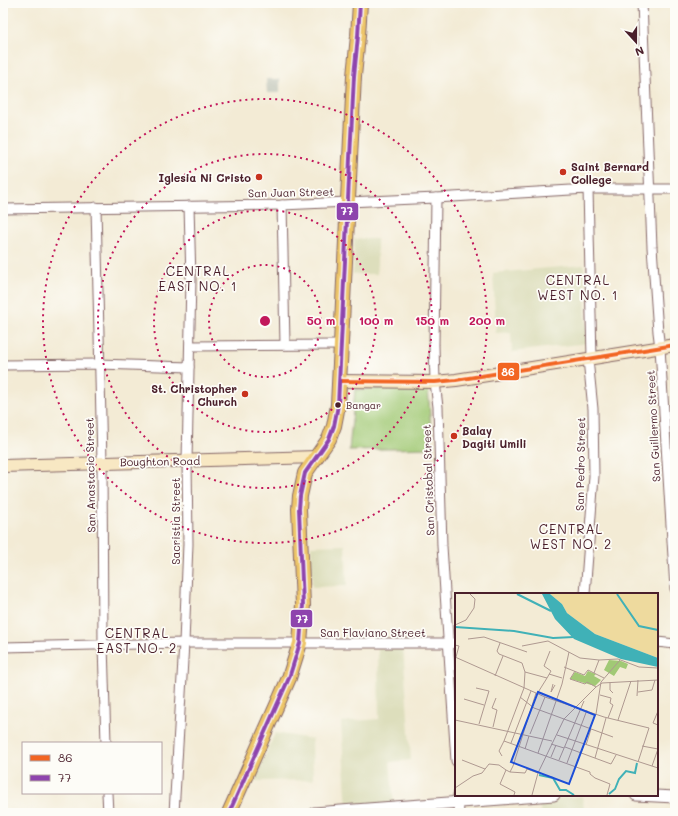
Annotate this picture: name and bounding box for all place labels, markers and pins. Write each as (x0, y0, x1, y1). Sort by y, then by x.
place label: Saint Bernard College (571, 159, 649, 187)
marker: Saint Bernard College (558, 167, 568, 177)
place label: Iglesia Ni Cristo (159, 170, 251, 185)
marker: Iglesia Ni Cristo (254, 172, 264, 182)
centre of rings (258, 314, 272, 328)
place label: St. Christopher Church (151, 381, 237, 409)
marker: St. Christopher Church (240, 389, 250, 399)
place label: Bangar (346, 398, 381, 412)
marker: Bangar (333, 400, 343, 410)
place label: Balay Dagiti Umili (462, 423, 526, 451)
marker: Balay Dagiti Umili (449, 431, 459, 441)

